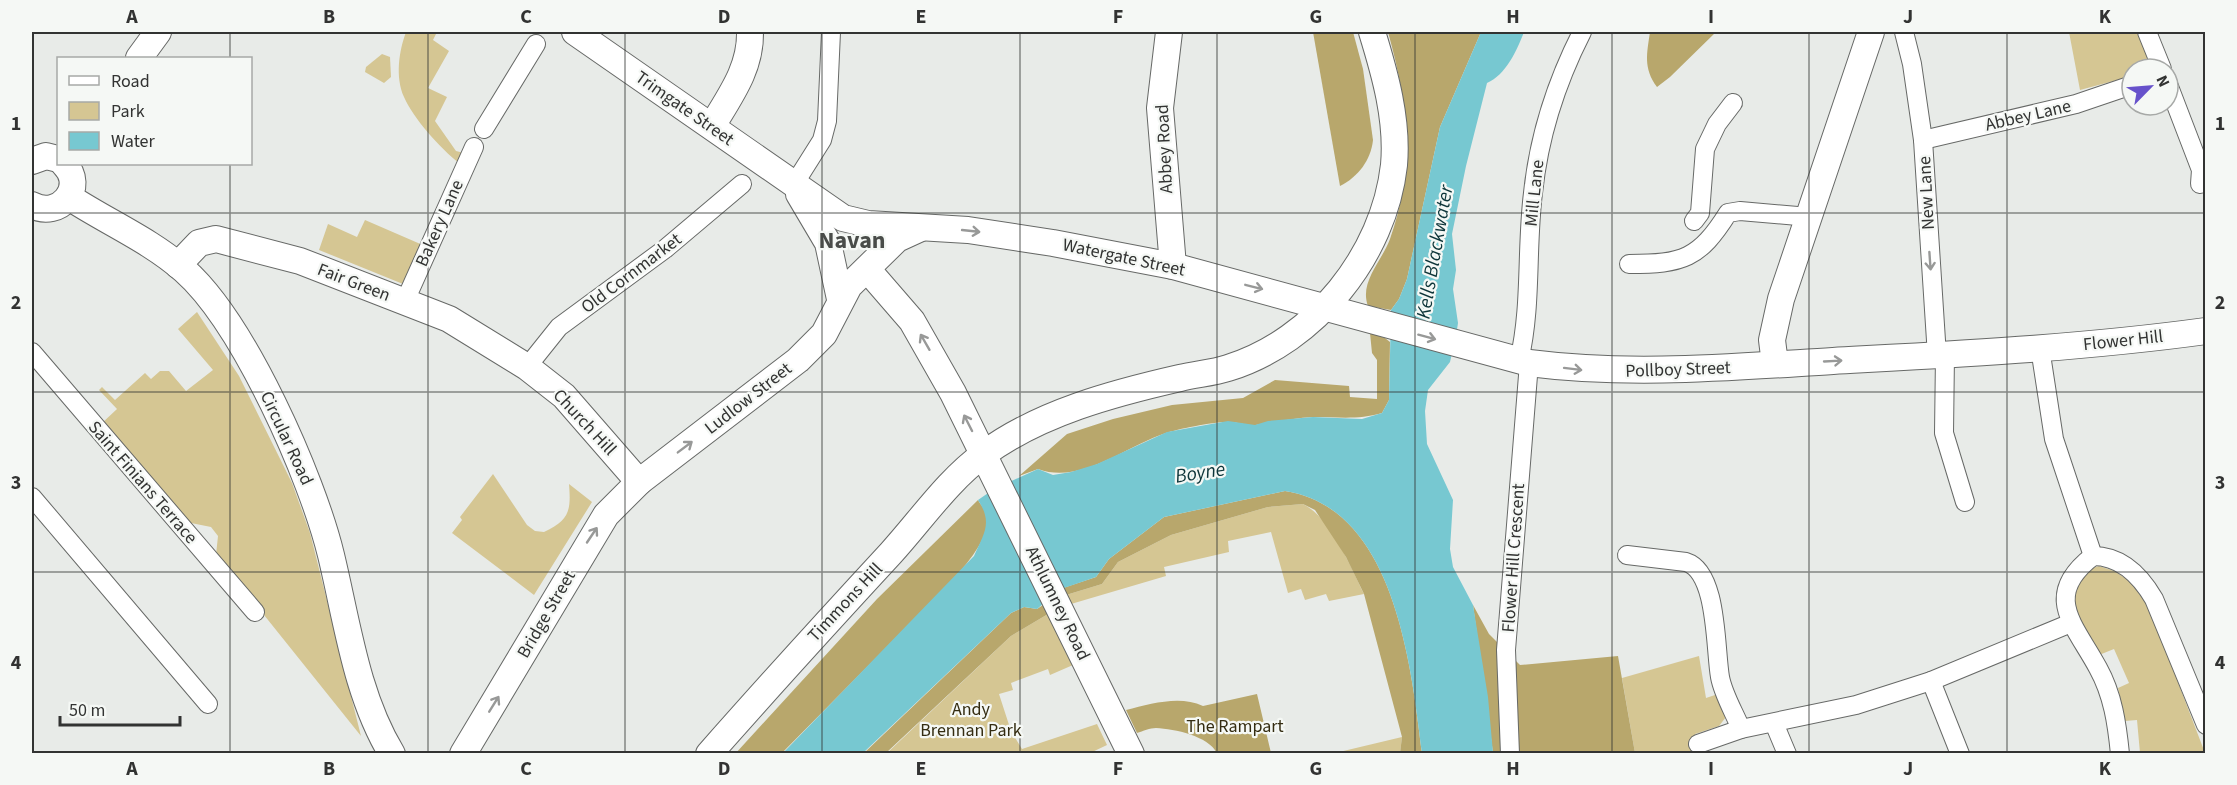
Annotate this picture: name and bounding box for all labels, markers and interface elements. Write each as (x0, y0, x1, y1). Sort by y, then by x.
text: A (125, 3, 138, 31)
text: B (323, 3, 335, 31)
text: C (520, 3, 532, 31)
text: D (718, 3, 730, 31)
text: E (916, 3, 926, 31)
text: F (1113, 3, 1123, 31)
text: G (1310, 3, 1322, 31)
text: H (1506, 3, 1520, 31)
text: I (1708, 3, 1714, 31)
text: J (1903, 3, 1913, 31)
text: K (2099, 3, 2112, 31)
legend (57, 57, 252, 165)
north arrow (2120, 57, 2180, 117)
street label: Trimgate Street (630, 65, 739, 152)
text: Road (111, 69, 150, 94)
text: N (2150, 72, 2175, 91)
street label: Abbey Lane (1983, 93, 2074, 137)
text: Park (111, 99, 145, 124)
street label: Abbey Road (1150, 104, 1179, 194)
text: 1 (11, 110, 21, 138)
text: 1 (2215, 110, 2225, 138)
text: Water (111, 129, 155, 154)
street label: New Lane (1912, 155, 1941, 230)
street label: Mill Lane (1519, 158, 1550, 228)
street label: Bakery Lane (409, 176, 470, 271)
water label: Kells Blackwater (1409, 182, 1461, 321)
district label: Navan (818, 223, 886, 258)
one-way arrow (960, 226, 980, 237)
street label: Old Cornmarket (576, 227, 687, 319)
street label: Watergate Street (1060, 232, 1187, 283)
one-way arrow (1925, 251, 1936, 271)
street label: Fair Green (314, 257, 394, 308)
one-way arrow (1244, 282, 1263, 293)
text: 2 (11, 289, 21, 317)
text: 2 (2215, 289, 2225, 317)
street label: Flower Hill (2082, 324, 2164, 357)
one-way arrow (1418, 331, 1437, 343)
one-way arrow (918, 334, 930, 351)
street label: Pollboy Street (1625, 355, 1731, 384)
street label: Ludlow Street (700, 356, 797, 440)
one-way arrow (1823, 356, 1843, 367)
one-way arrow (1563, 364, 1583, 375)
street label: Church Hill (547, 384, 622, 461)
street label: Circular Road (254, 387, 319, 489)
street label: Saint Finians Terrace (82, 415, 203, 549)
one-way arrow (962, 415, 974, 433)
one-way arrow (677, 440, 693, 453)
water label: Boyne (1173, 455, 1227, 491)
text: 3 (11, 469, 21, 497)
text: 3 (2215, 469, 2225, 497)
street label: Flower Hill Crescent (1496, 483, 1531, 633)
one-way arrow (586, 527, 599, 544)
street label: Athlumney Road (1019, 542, 1096, 665)
street label: Timmons Hill (802, 557, 889, 647)
street label: Bridge Street (511, 566, 582, 663)
text: 4 (11, 649, 22, 677)
text: 4 (2215, 649, 2226, 677)
scale bar (60, 689, 180, 727)
one-way arrow (488, 696, 500, 713)
park label: Andy Brennan Park (920, 697, 1022, 743)
text: 50 m (69, 698, 105, 723)
park label: The Rampart (1186, 714, 1284, 739)
text: A (125, 755, 138, 783)
text: B (323, 755, 335, 783)
text: C (520, 755, 532, 783)
text: D (718, 755, 730, 783)
text: E (916, 755, 926, 783)
text: F (1113, 755, 1123, 783)
text: G (1310, 755, 1322, 783)
text: H (1506, 755, 1520, 783)
text: I (1708, 755, 1714, 783)
text: J (1903, 755, 1913, 783)
text: K (2099, 755, 2112, 783)

